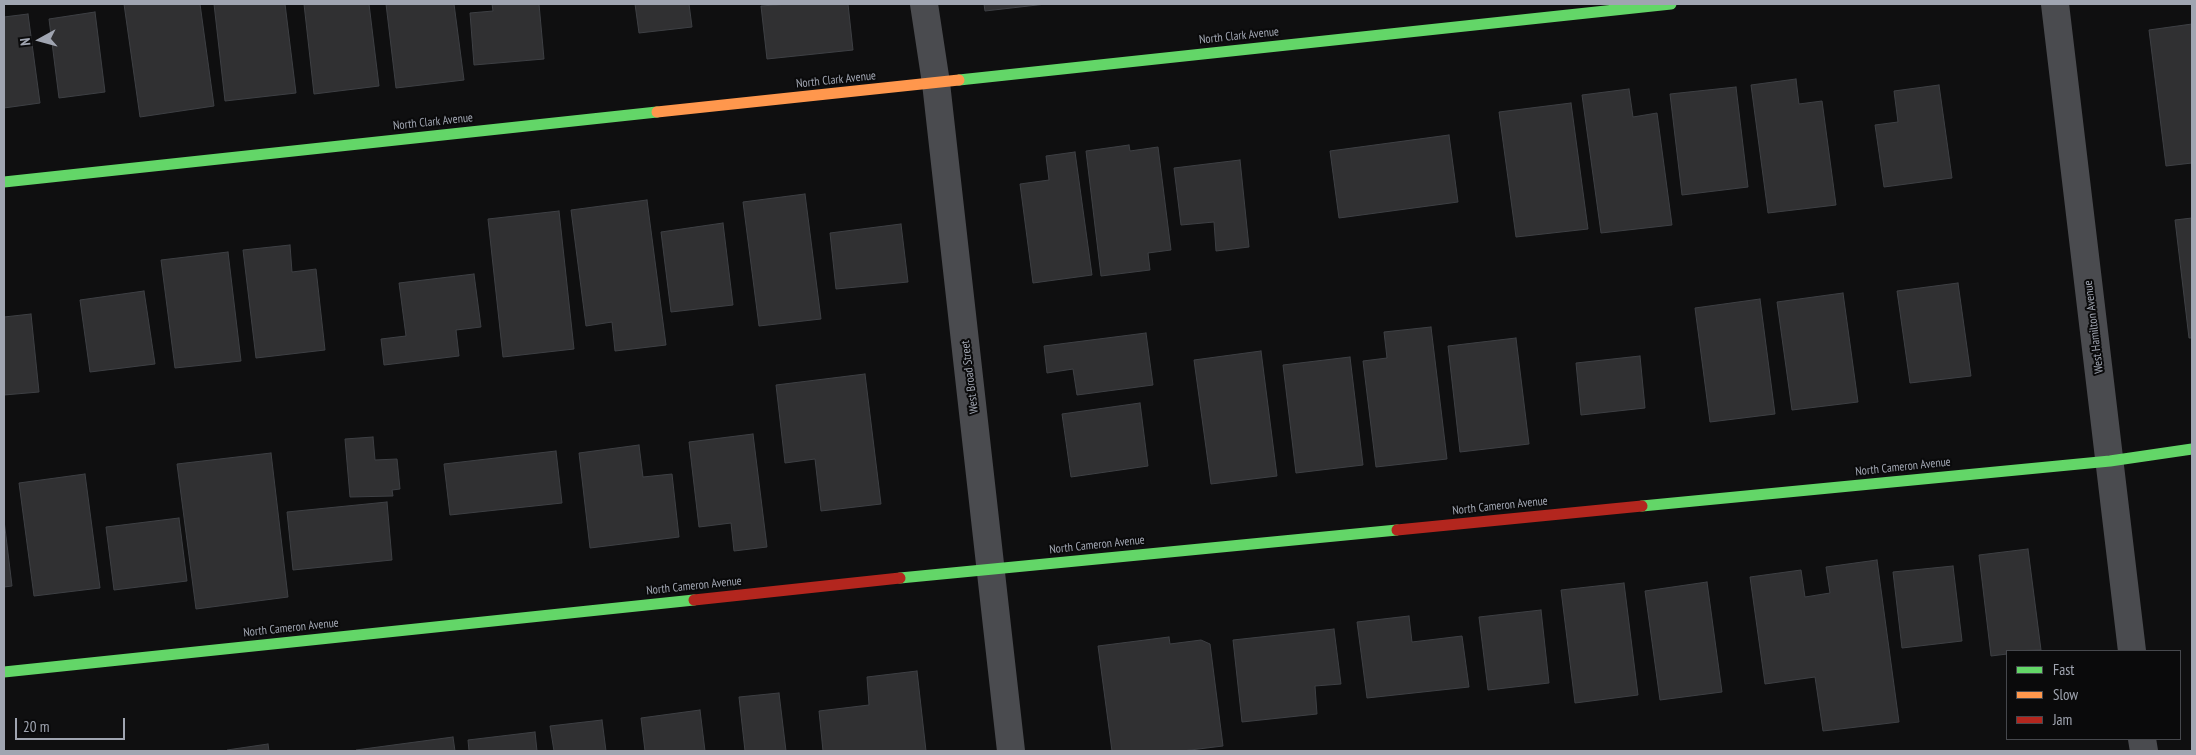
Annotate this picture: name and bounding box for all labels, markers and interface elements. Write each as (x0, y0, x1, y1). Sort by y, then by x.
north arrow (15, 15, 65, 65)
street label: North Clark Avenue (1198, 25, 1280, 47)
text: N (16, 37, 35, 47)
street label: North Clark Avenue (795, 69, 877, 91)
street label: North Clark Avenue (392, 111, 474, 133)
street label: West Hamilton Avenue (2081, 280, 2107, 374)
street label: West Broad Street (958, 339, 982, 415)
street label: North Cameron Avenue (1855, 455, 1951, 479)
street label: North Cameron Avenue (1452, 494, 1548, 518)
street label: North Cameron Avenue (1049, 533, 1145, 557)
street label: North Cameron Avenue (646, 574, 742, 598)
street label: North Cameron Avenue (243, 616, 339, 640)
legend (2006, 650, 2181, 740)
text: Fast (2053, 660, 2074, 679)
text: Slow (2053, 685, 2078, 704)
scale bar (18, 708, 128, 740)
text: Jam (2053, 710, 2072, 729)
text: 20 m (23, 717, 49, 736)

